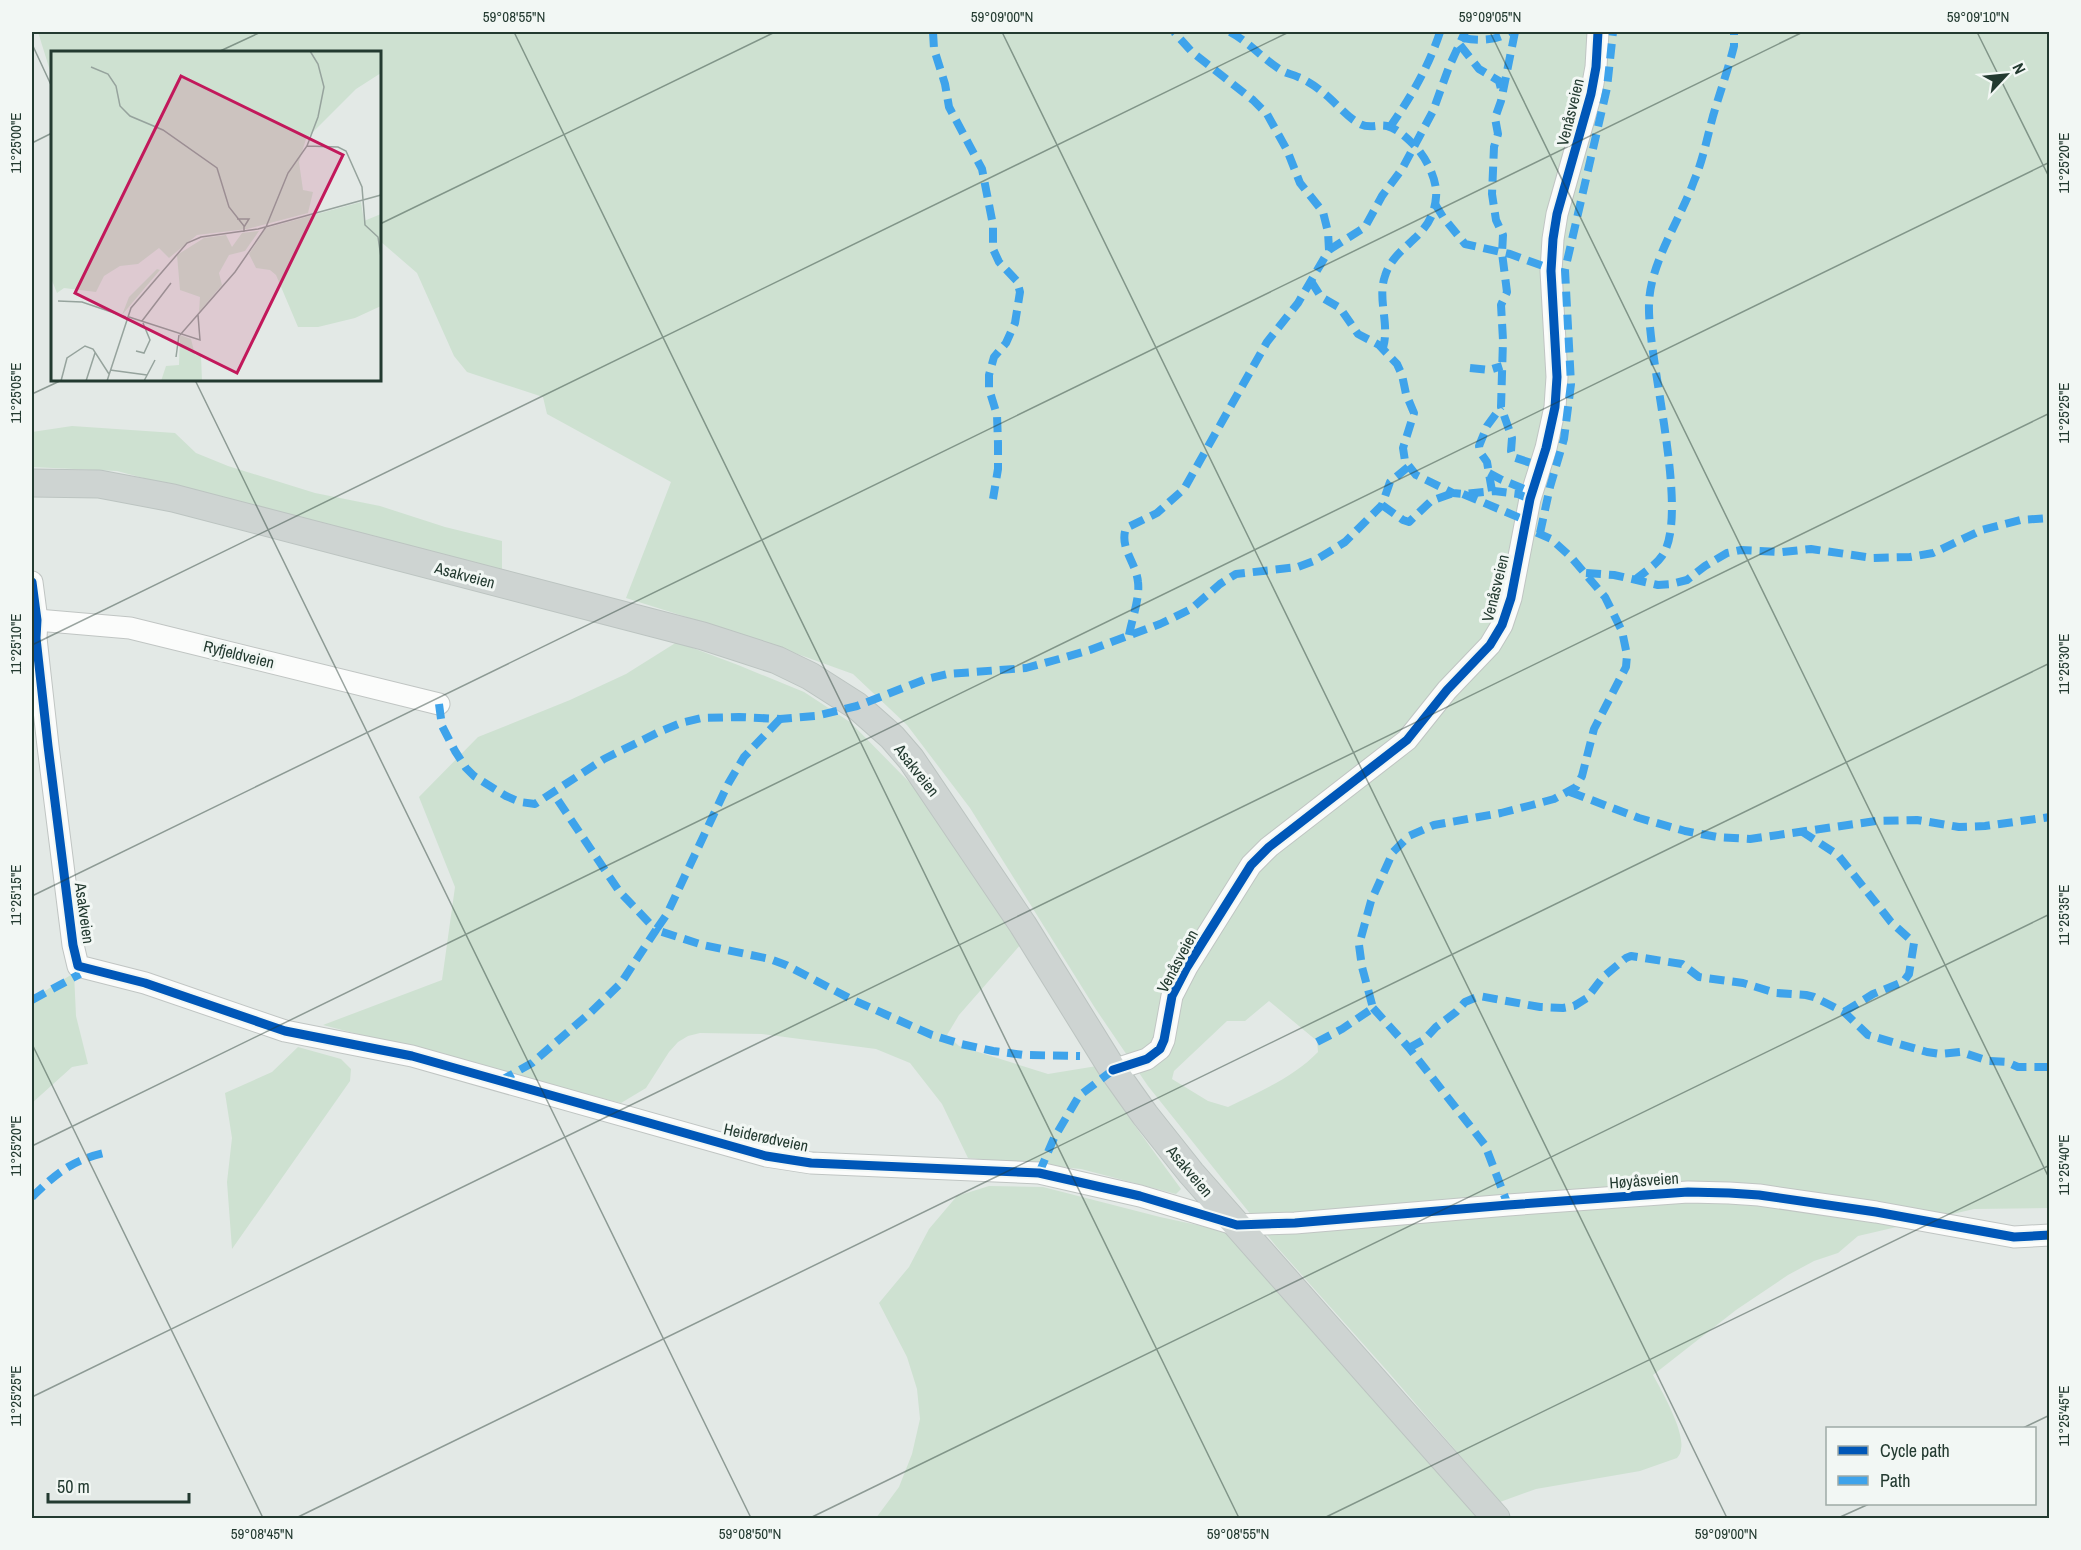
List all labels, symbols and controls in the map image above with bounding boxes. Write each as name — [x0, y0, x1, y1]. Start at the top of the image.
text: 59°08'55"N — [483, 6, 545, 27]
text: 59°09'00"N — [971, 6, 1033, 27]
text: 59°09'05"N — [1459, 6, 1521, 27]
text: 59°09'10"N — [1947, 6, 2009, 27]
north arrow — [1976, 45, 2036, 105]
inset map — [51, 51, 381, 381]
text: N — [2008, 59, 2031, 78]
street label: Venåsveien — [1551, 76, 1589, 148]
text: 11°25'00"E — [5, 112, 26, 174]
text: 11°25'20"E — [2053, 132, 2074, 194]
text: 11°25'05"E — [5, 362, 26, 424]
text: 11°25'25"E — [2053, 382, 2074, 444]
street label: Venåsveien — [1476, 552, 1514, 624]
street label: Asakveien — [432, 556, 497, 594]
text: 11°25'10"E — [5, 613, 26, 675]
text: 11°25'30"E — [2053, 633, 2074, 695]
street label: Ryfjeldveien — [201, 635, 277, 673]
street label: Asakveien — [889, 738, 945, 801]
text: 11°25'15"E — [5, 864, 26, 926]
street label: Asakveien — [70, 880, 100, 945]
text: 11°25'35"E — [2053, 884, 2074, 946]
street label: Venåsveien — [1151, 926, 1203, 996]
text: 11°25'20"E — [5, 1115, 26, 1177]
street label: Heiderødveien — [722, 1117, 810, 1157]
text: 11°25'40"E — [2053, 1134, 2074, 1196]
street label: Asakveien — [1161, 1140, 1218, 1202]
street label: Høyåsveien — [1609, 1167, 1679, 1193]
text: 11°25'25"E — [5, 1365, 26, 1427]
text: 11°25'45"E — [2053, 1385, 2074, 1447]
legend — [1826, 1427, 2036, 1505]
text: Cycle path — [1880, 1438, 1950, 1463]
scale bar — [48, 1466, 189, 1504]
text: Path — [1880, 1468, 1910, 1493]
text: 50 m — [57, 1474, 90, 1499]
text: 59°08'45"N — [231, 1523, 293, 1544]
text: 59°08'50"N — [719, 1523, 781, 1544]
text: 59°08'55"N — [1207, 1523, 1269, 1544]
text: 59°09'00"N — [1695, 1523, 1757, 1544]

